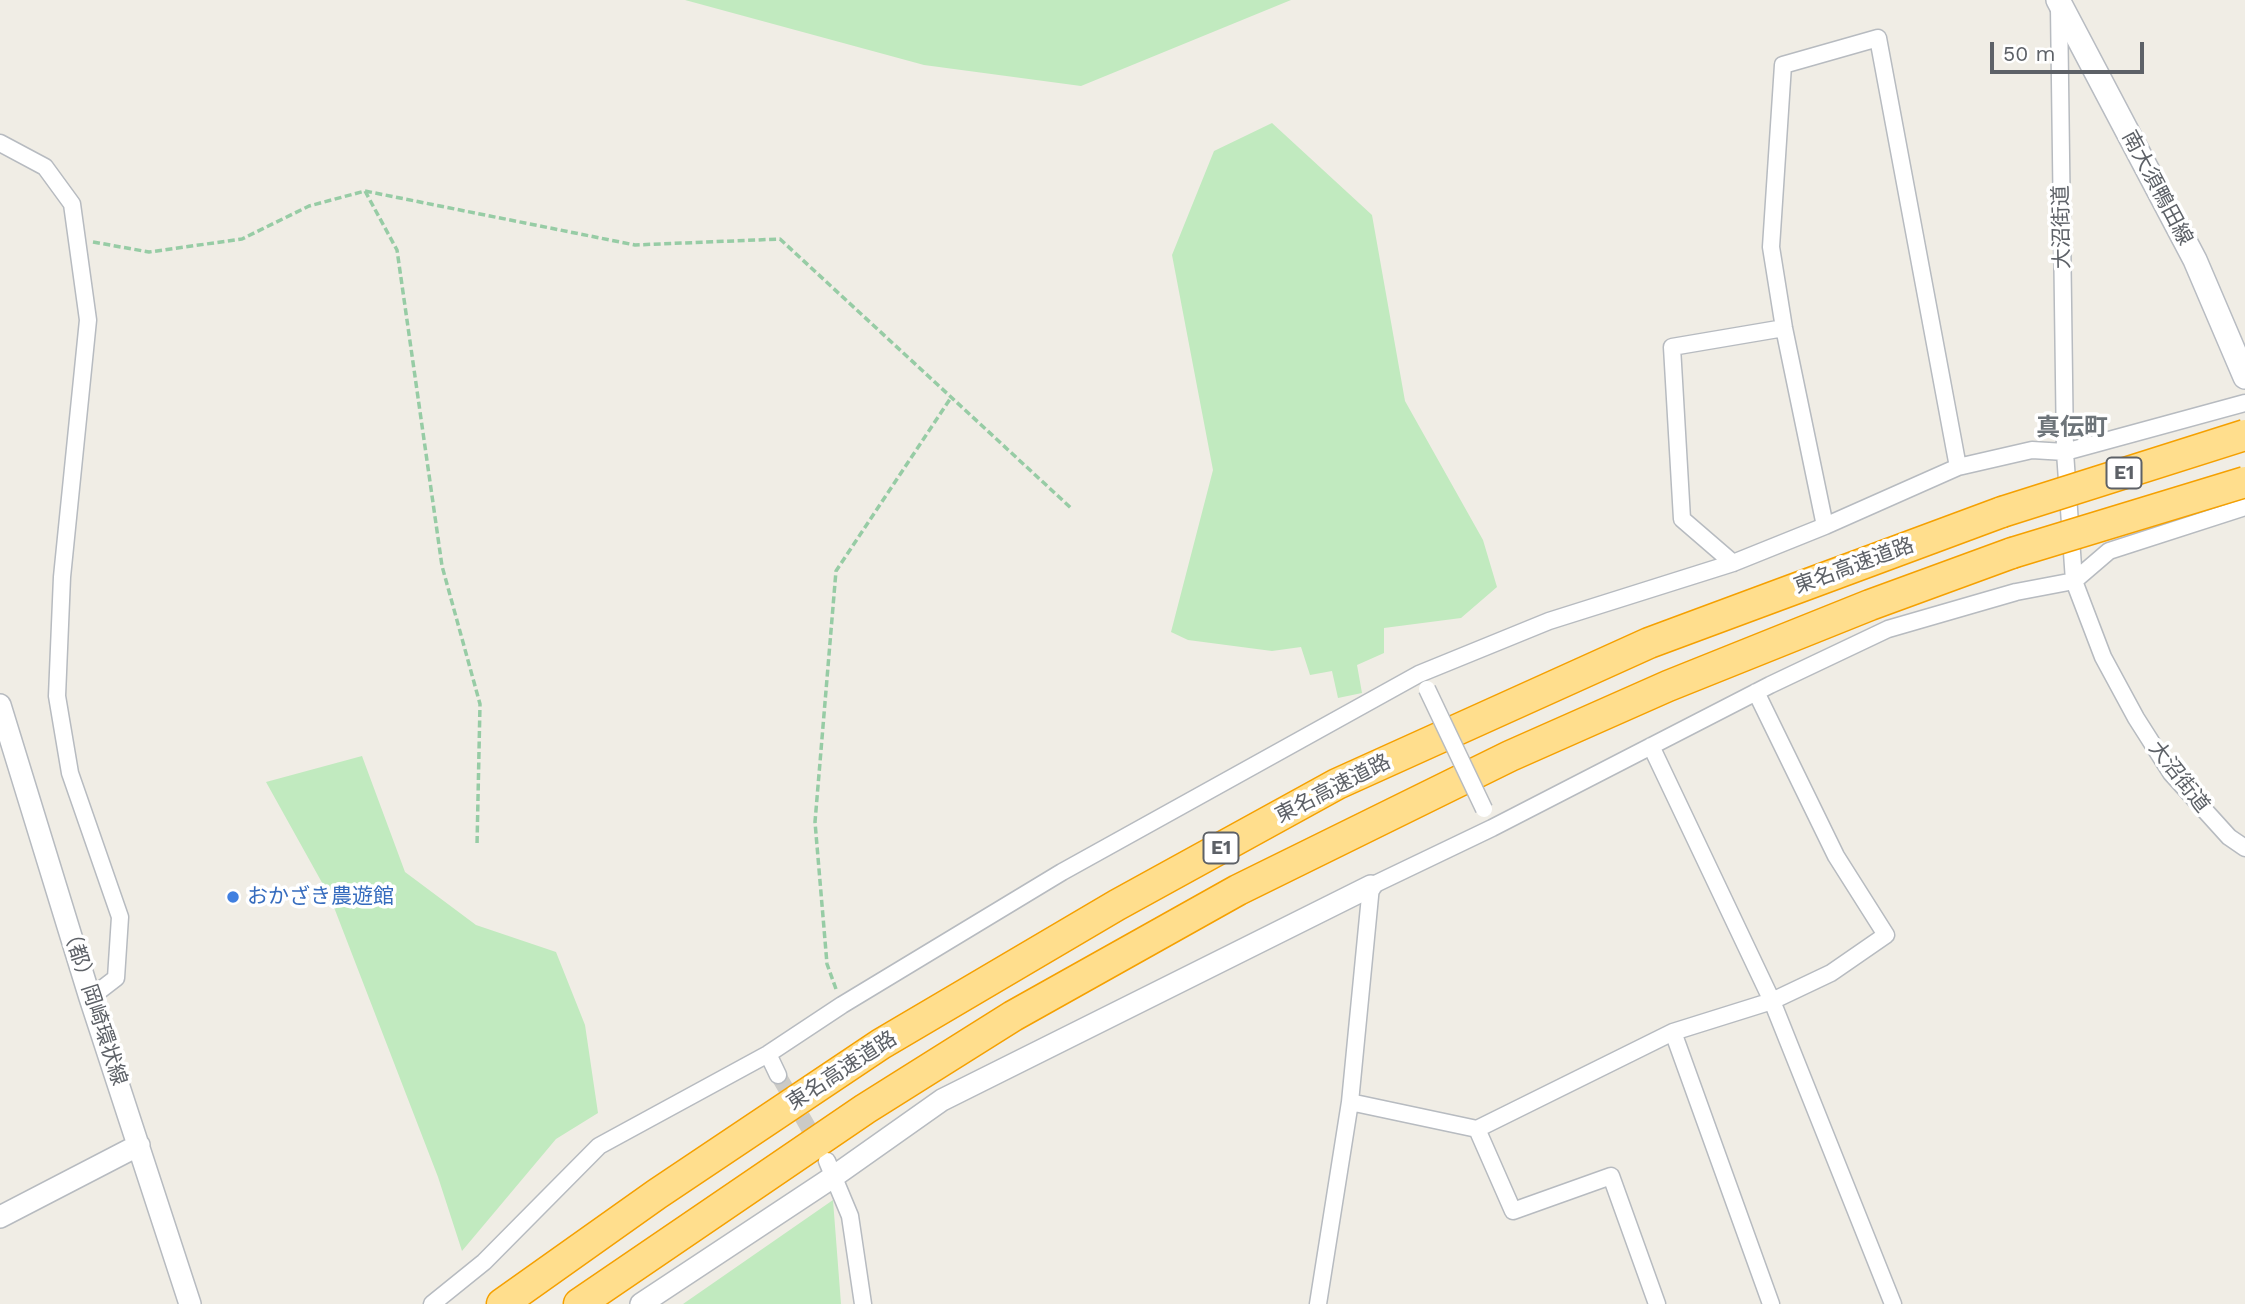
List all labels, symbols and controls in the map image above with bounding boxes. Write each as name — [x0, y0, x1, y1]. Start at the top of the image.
scale bar — [1993, 28, 2147, 72]
text: 50 m — [2003, 41, 2055, 66]
street label: 南大須鴨田線 — [2116, 126, 2198, 250]
street label: 大沼街道 — [2049, 185, 2075, 269]
district label: 真伝町 — [2036, 414, 2108, 442]
road number: E1 — [2106, 458, 2142, 488]
street label: 東名高速道路 — [1790, 533, 1918, 599]
street label: 大沼街道 — [2143, 736, 2215, 818]
street label: 東名高速道路 — [1271, 749, 1395, 829]
road number: E1 — [1204, 832, 1238, 863]
place label: おかざき農遊館 — [247, 884, 394, 910]
marker: おかざき農遊館 — [225, 889, 241, 905]
street label: （都）岡崎環状線 — [56, 921, 132, 1089]
street label: 東名高速道路 — [782, 1026, 902, 1116]

